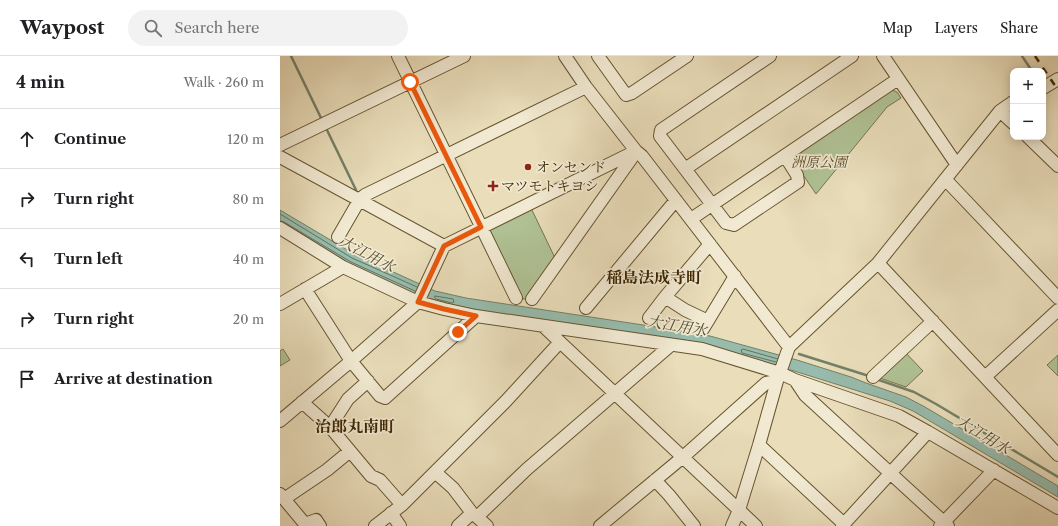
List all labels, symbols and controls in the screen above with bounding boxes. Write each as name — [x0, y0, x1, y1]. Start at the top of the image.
search box — [128, 10, 408, 46]
text: Waypost — [20, 16, 104, 39]
icon: search — [142, 17, 164, 39]
text: Search here — [174, 18, 259, 37]
text: Map — [882, 19, 912, 37]
text: Layers — [934, 19, 978, 37]
text: Share — [1000, 19, 1038, 37]
map controls — [1010, 68, 1046, 140]
button: + — [1010, 68, 1046, 104]
text: 4 min — [16, 72, 65, 92]
route start — [401, 73, 419, 91]
text: Walk · 260 m — [183, 74, 264, 90]
button: − — [1010, 104, 1046, 140]
icon: ahead — [16, 128, 38, 150]
text: Continue — [54, 129, 126, 148]
text: 120 m — [227, 131, 264, 147]
park label: 洲原公園 — [791, 153, 849, 171]
place label: オンセンド — [536, 158, 606, 176]
marker: オンセンド — [523, 162, 533, 172]
place label: マツモトキヨシ — [501, 177, 599, 195]
marker: マツモトキヨシ — [488, 181, 498, 191]
icon: right — [16, 188, 38, 210]
text: Turn right — [54, 189, 134, 208]
text: 80 m — [232, 191, 264, 207]
water label: 大江用水 — [336, 231, 400, 277]
icon: left — [16, 248, 38, 270]
text: Turn left — [54, 249, 123, 268]
text: 40 m — [233, 251, 264, 267]
district label: 稲島法成寺町 — [606, 267, 702, 287]
icon: right — [16, 308, 38, 330]
text: Turn right — [54, 309, 134, 328]
text: 20 m — [233, 311, 264, 327]
water label: 大江用水 — [646, 311, 710, 340]
route end — [449, 323, 467, 341]
icon: arrive — [16, 368, 38, 390]
text: Arrive at destination — [54, 369, 213, 388]
water label: 大江用水 — [953, 411, 1016, 459]
district label: 治郎丸南町 — [315, 416, 395, 436]

